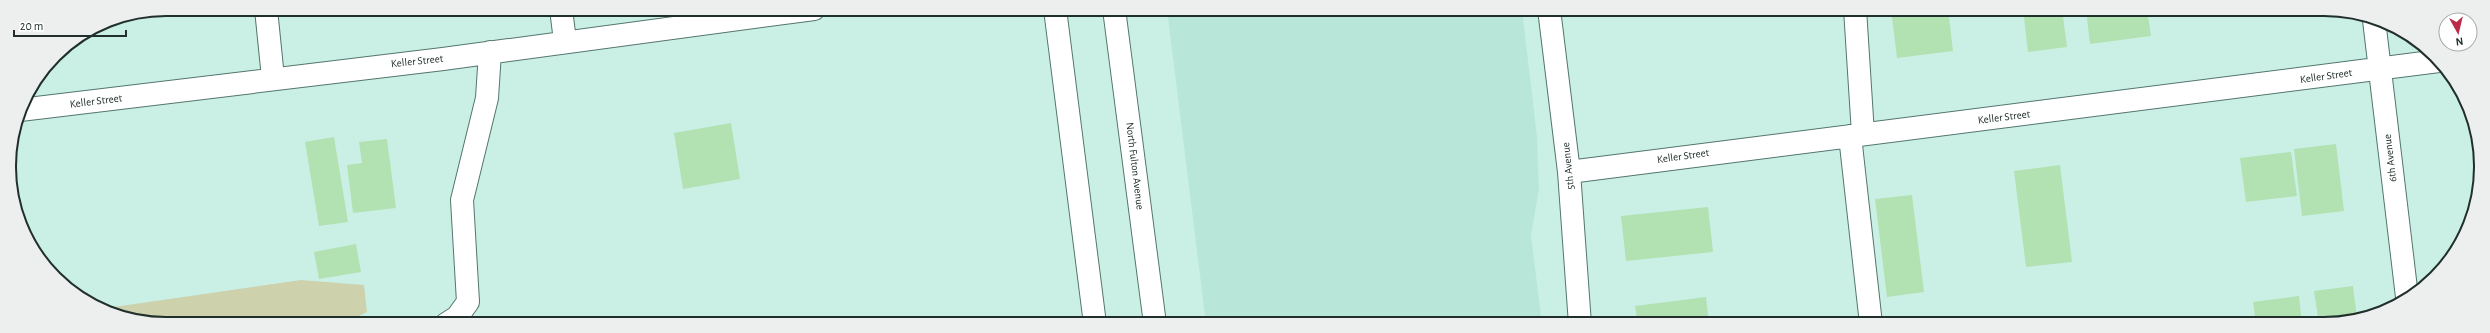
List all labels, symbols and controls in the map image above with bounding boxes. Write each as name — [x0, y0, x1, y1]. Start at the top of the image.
scale bar — [14, 12, 126, 38]
north arrow — [2438, 12, 2478, 52]
text: 20 m — [20, 20, 43, 32]
text: N — [2455, 35, 2464, 47]
street label: Keller Street — [390, 53, 444, 69]
street label: Keller Street — [2299, 67, 2353, 85]
street label: Keller Street — [69, 92, 123, 110]
street label: Keller Street — [1977, 108, 2031, 126]
street label: North Fulton Avenue — [1124, 122, 1146, 210]
street label: 6th Avenue — [2382, 133, 2398, 183]
street label: 5th Avenue — [1560, 142, 1576, 190]
street label: Keller Street — [1656, 147, 1710, 165]

